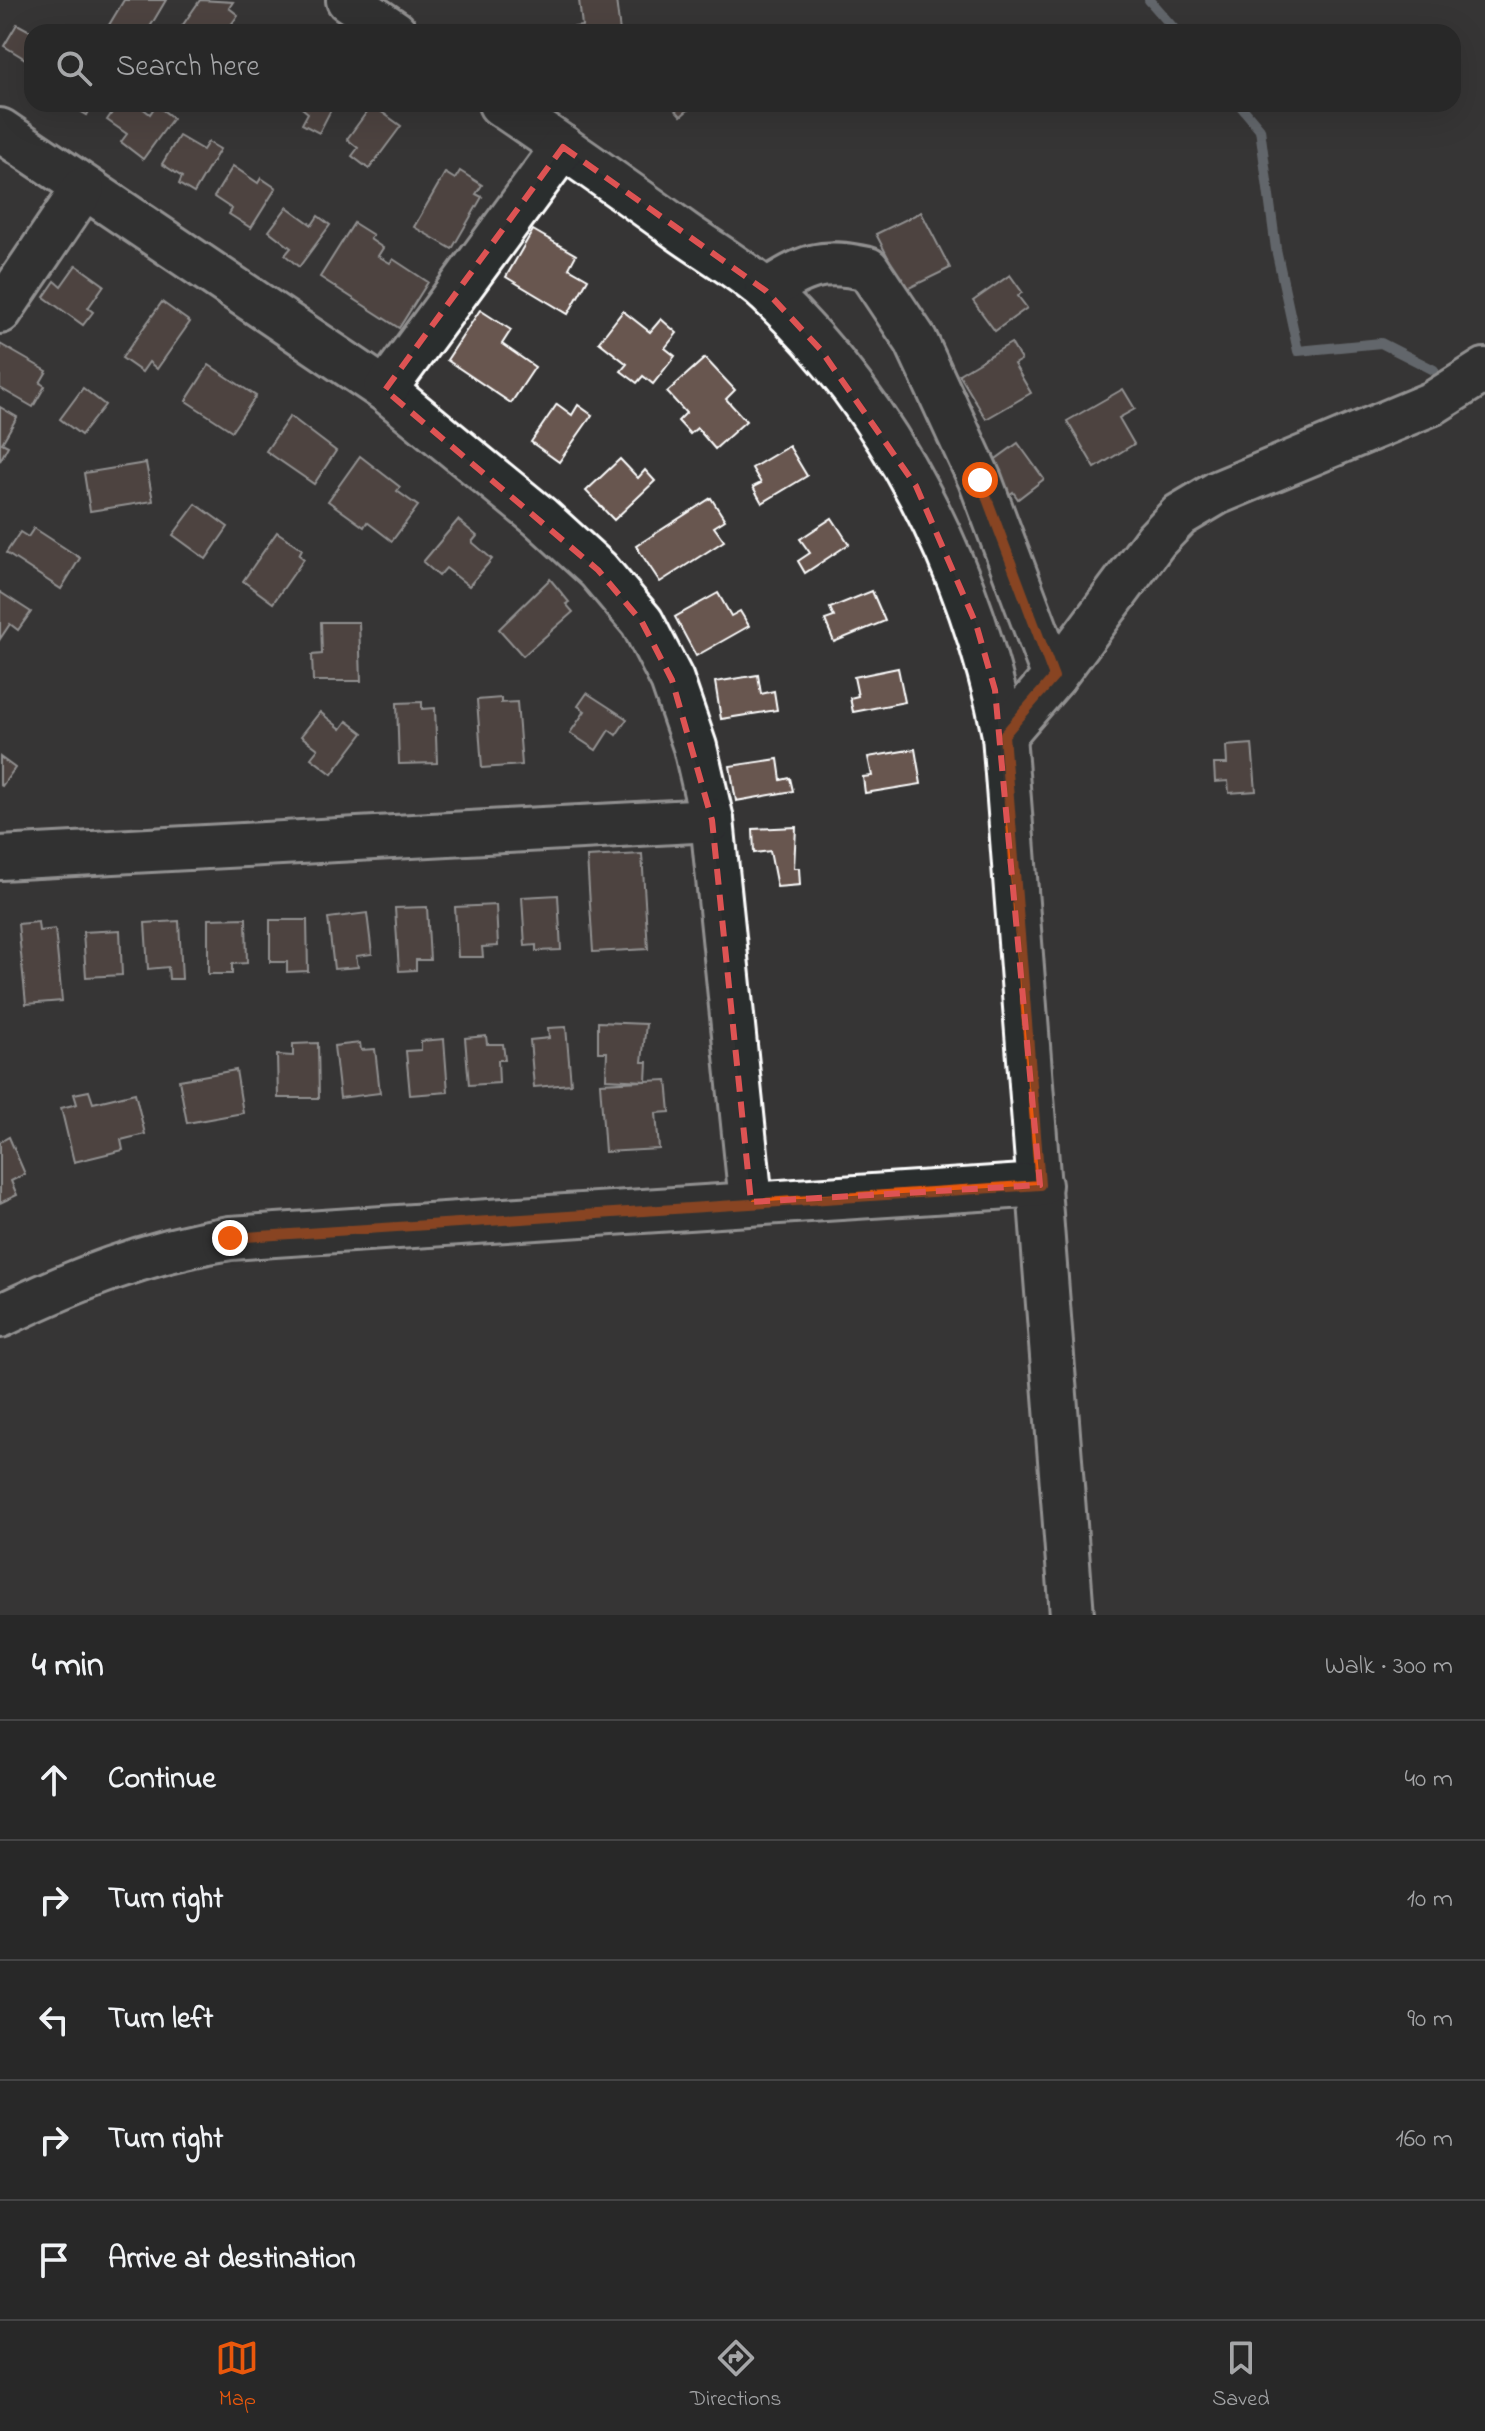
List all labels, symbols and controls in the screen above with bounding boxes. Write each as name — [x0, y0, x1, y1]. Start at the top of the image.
search box — [24, 24, 1461, 112]
icon: search — [52, 46, 96, 90]
text: Search here — [116, 46, 260, 90]
route start — [962, 462, 998, 498]
route end — [212, 1220, 248, 1256]
text: 4 min — [32, 1642, 104, 1692]
text: Walk · 300 m — [1325, 1648, 1453, 1686]
icon: ahead — [32, 1758, 76, 1802]
text: Continue — [108, 1758, 216, 1802]
text: 40 m — [1404, 1761, 1453, 1799]
icon: right — [32, 1878, 76, 1922]
text: Turn right — [108, 1878, 223, 1922]
text: 10 m — [1407, 1881, 1453, 1919]
icon: left — [32, 1998, 76, 2042]
text: Turn left — [108, 1998, 213, 2042]
text: 90 m — [1407, 2001, 1453, 2039]
icon: right — [32, 2118, 76, 2162]
text: Turn right — [108, 2118, 223, 2162]
text: 160 m — [1395, 2121, 1453, 2159]
icon: arrive — [32, 2238, 76, 2282]
text: Arrive at destination — [108, 2238, 356, 2282]
tab: Map — [215, 2336, 259, 2416]
tab: Directions — [690, 2336, 781, 2416]
tab: Saved — [1212, 2336, 1270, 2416]

